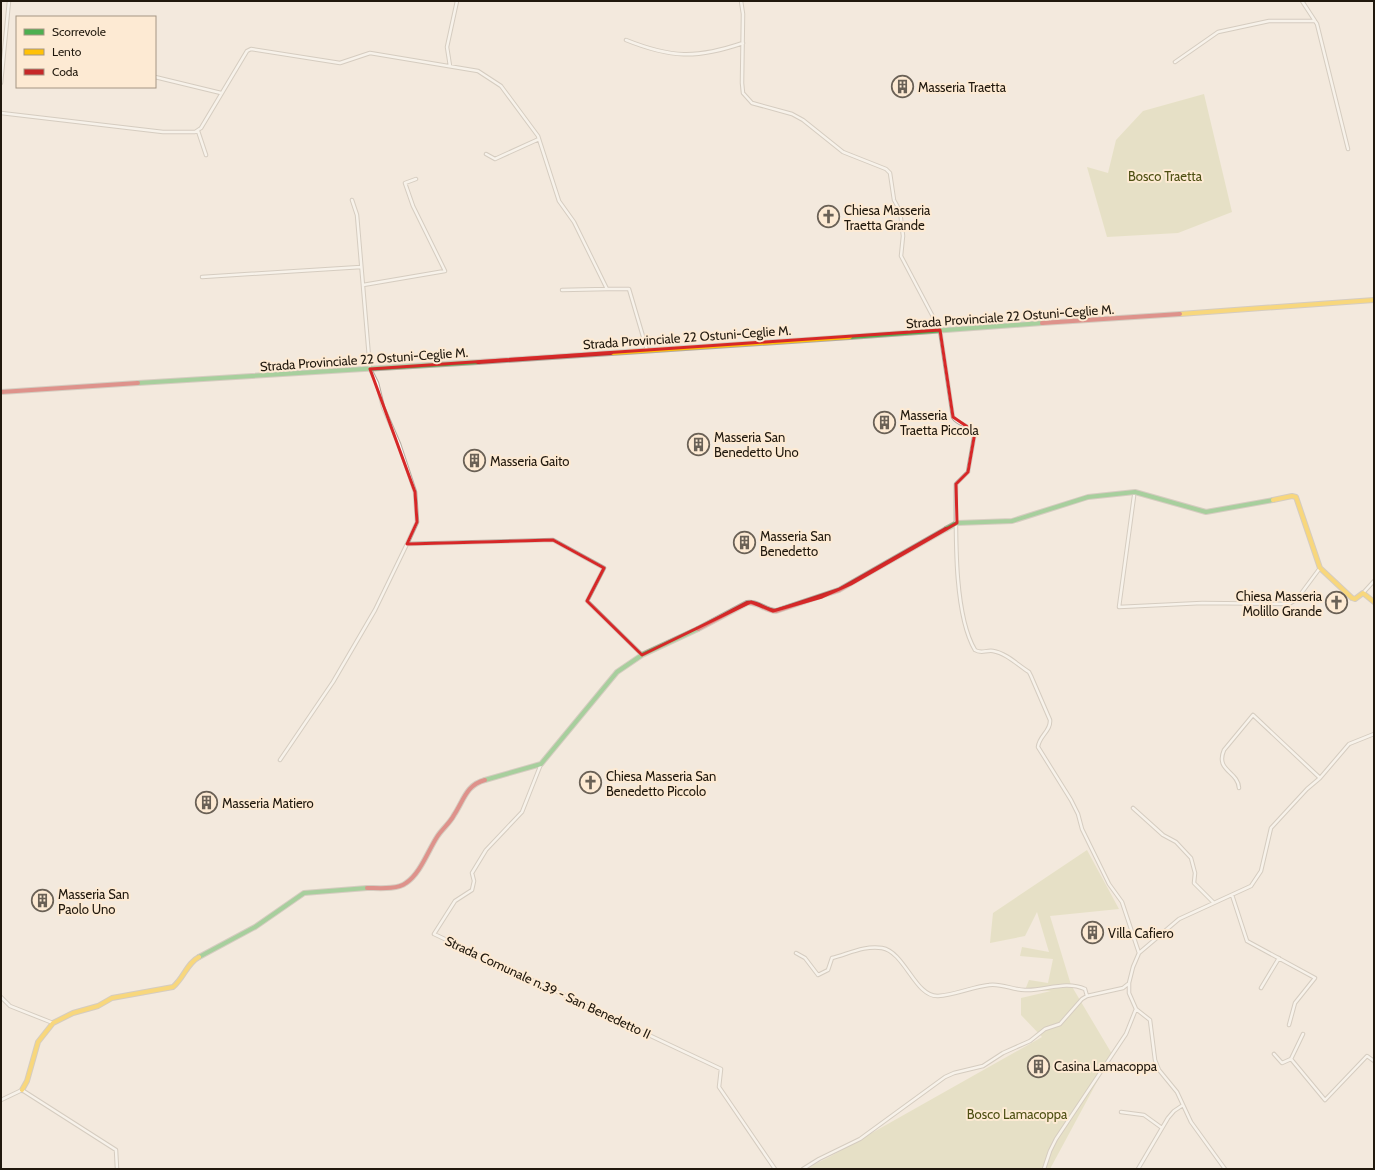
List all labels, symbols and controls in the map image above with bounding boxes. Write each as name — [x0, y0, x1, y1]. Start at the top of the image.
legend — [16, 16, 156, 88]
text: Scorrevole — [52, 24, 106, 39]
text: Lento — [52, 44, 82, 59]
text: Coda — [52, 64, 78, 79]
building icon: Masseria Traetta — [889, 74, 915, 100]
place label: Masseria Traetta — [918, 79, 1007, 95]
park label: Bosco Traetta — [1128, 168, 1203, 184]
place label: Chiesa Masseria Traetta Grande — [844, 202, 931, 233]
church icon: Chiesa Masseria Traetta Grande — [815, 204, 841, 230]
street label: Strada Provinciale 22 Ostuni-Ceglie M. — [905, 301, 1115, 331]
street label: Strada Provinciale 22 Ostuni-Ceglie M. — [582, 322, 792, 352]
street label: Strada Provinciale 22 Ostuni-Ceglie M. — [259, 344, 469, 374]
place label: Masseria Traetta Piccola — [900, 407, 980, 438]
building icon: Masseria Traetta Piccola — [872, 409, 898, 435]
place label: Masseria San Benedetto Uno — [714, 429, 799, 460]
building icon: Masseria San Benedetto Uno — [686, 431, 712, 457]
building icon: Masseria Gaito — [462, 448, 488, 474]
place label: Masseria Gaito — [490, 453, 569, 469]
place label: Masseria San Benedetto — [760, 528, 831, 559]
building icon: Masseria San Benedetto — [732, 530, 758, 556]
place label: Chiesa Masseria Molillo Grande — [1236, 588, 1323, 619]
church icon: Chiesa Masseria Molillo Grande — [1324, 590, 1350, 616]
place label: Chiesa Masseria San Benedetto Piccolo — [606, 768, 716, 799]
church icon: Chiesa Masseria San Benedetto Piccolo — [578, 770, 604, 796]
building icon: Masseria Matiero — [193, 790, 219, 816]
place label: Masseria Matiero — [222, 795, 314, 811]
place label: Masseria San Paolo Uno — [58, 886, 129, 917]
building icon: Masseria San Paolo Uno — [30, 888, 56, 914]
building icon: Villa Cafiero — [1080, 920, 1106, 946]
place label: Villa Cafiero — [1108, 925, 1174, 941]
street label: Strada Comunale n.39 - San Benedetto II — [443, 932, 653, 1042]
building icon: Casina Lamacoppa — [1025, 1053, 1051, 1079]
place label: Casina Lamacoppa — [1054, 1058, 1158, 1074]
park label: Bosco Lamacoppa — [967, 1106, 1068, 1122]

